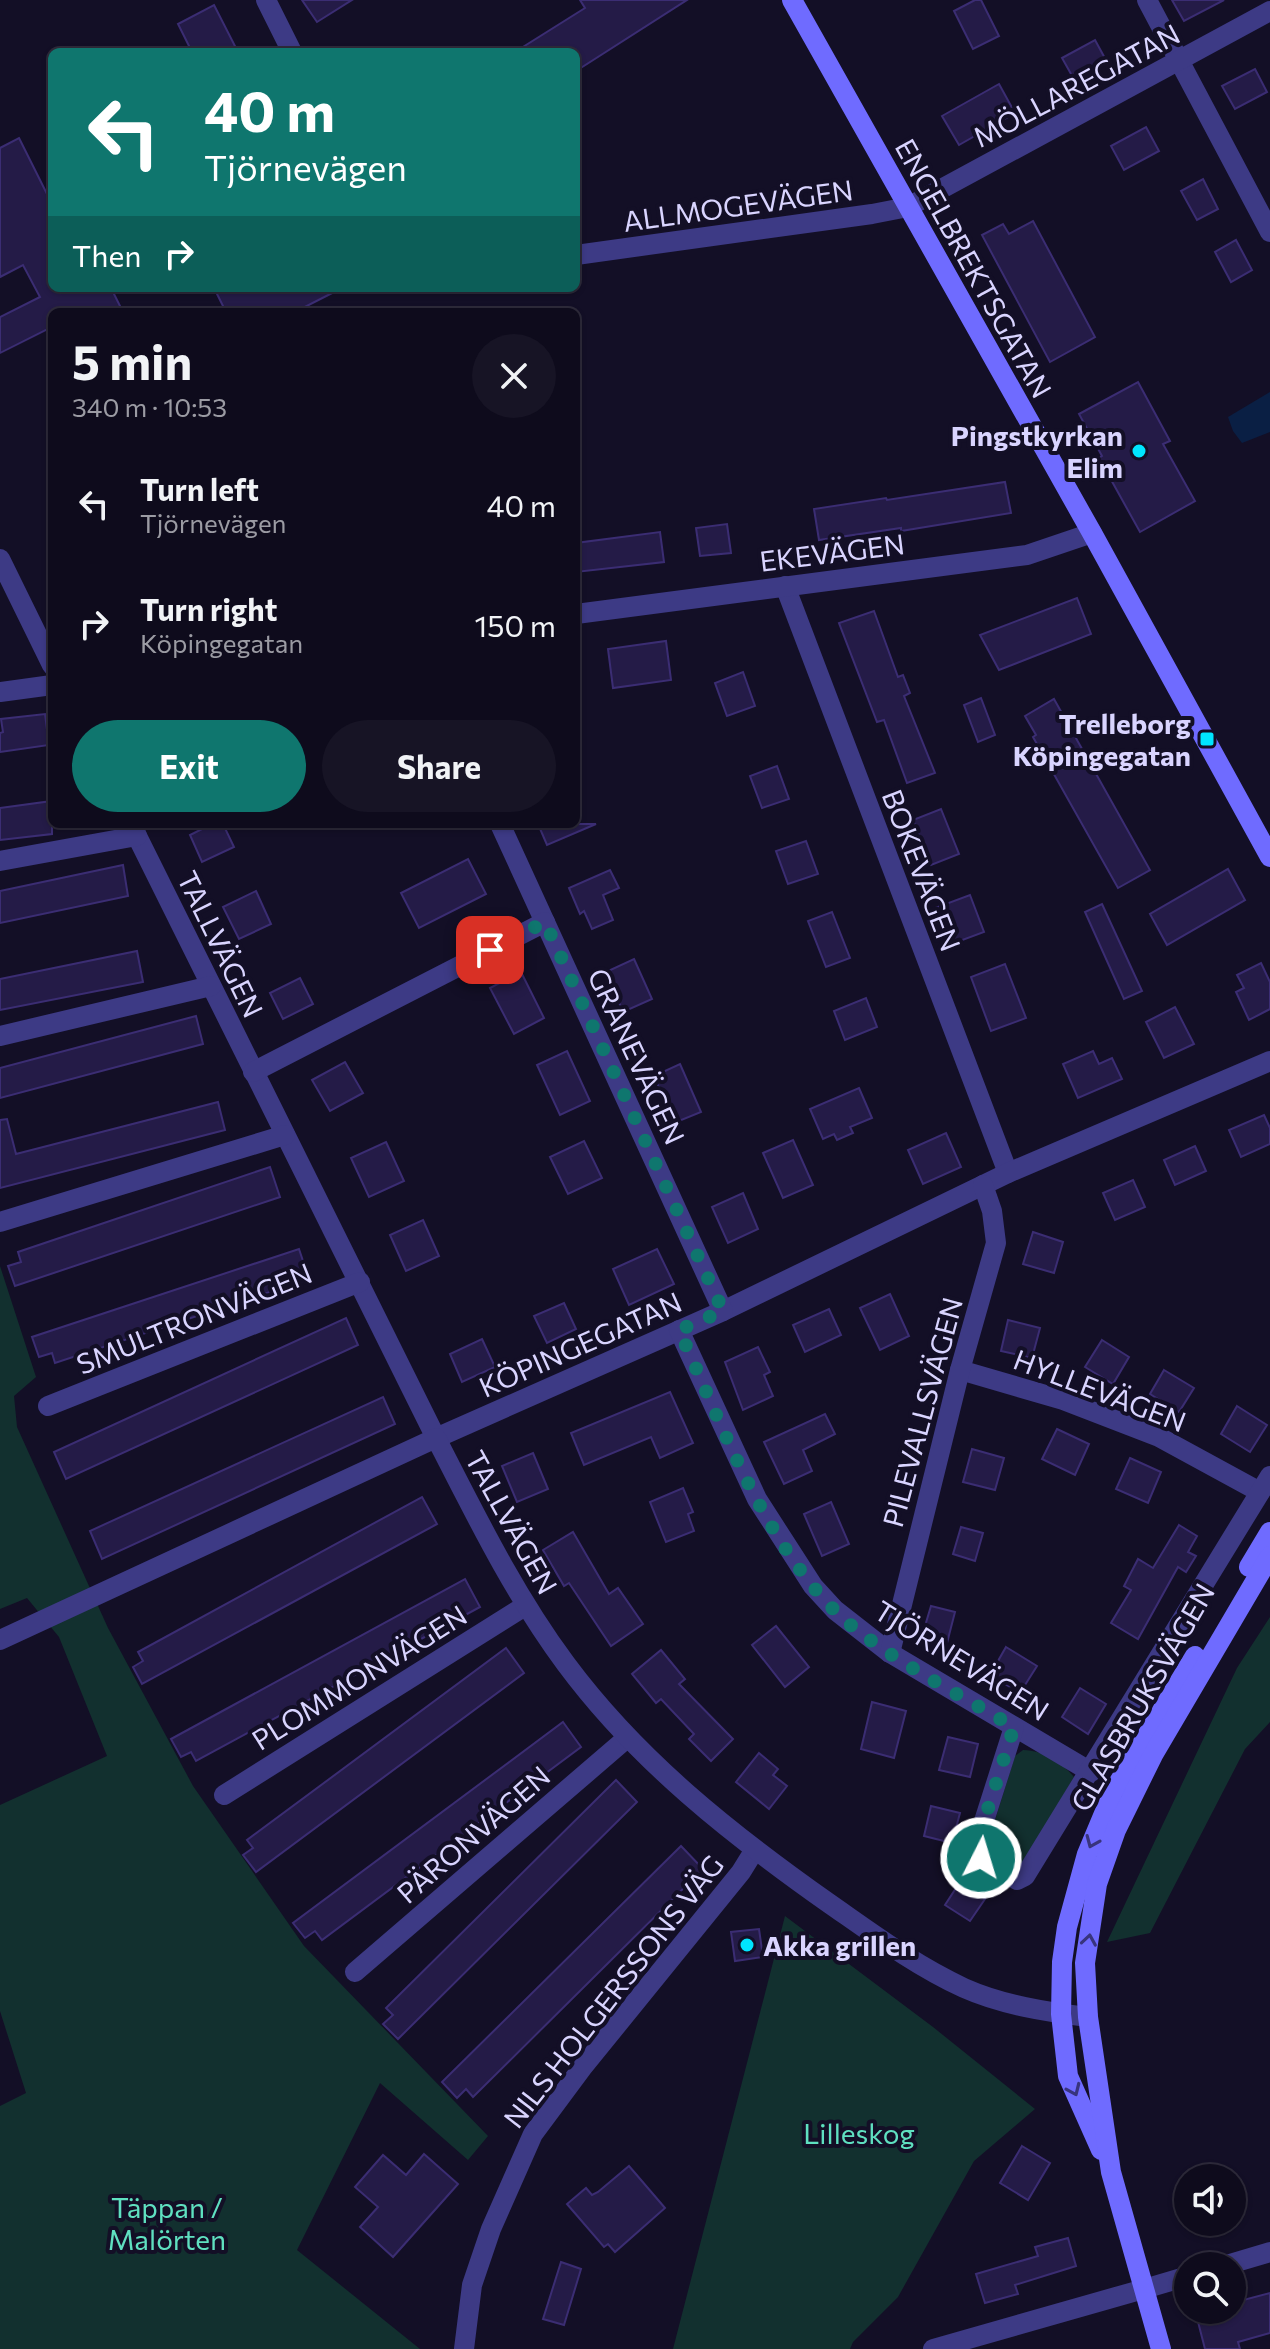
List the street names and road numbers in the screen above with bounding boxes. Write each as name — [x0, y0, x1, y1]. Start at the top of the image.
street label: MÖLLAREGATAN — [967, 16, 1185, 154]
street label: ENGELBREKTSGATAN — [889, 133, 1059, 403]
street label: ALLMOGEVÄGEN — [621, 172, 855, 238]
street label: EKEVÄGEN — [757, 526, 907, 578]
street label: BOKEVÄGEN — [876, 784, 968, 956]
street label: TALLVÄGEN — [171, 865, 271, 1023]
street label: GRANEVÄGEN — [581, 963, 693, 1149]
street label: SMULTRONVÄGEN — [71, 1255, 317, 1381]
street label: KÖPINGEGATAN — [474, 1284, 686, 1404]
street label: PILEVALLSVÄGEN — [875, 1293, 969, 1531]
street label: HYLLEVÄGEN — [1009, 1342, 1191, 1438]
street label: TALLVÄGEN — [459, 1444, 565, 1600]
street label: GLASBRUKSVÄGEN — [1063, 1577, 1221, 1817]
street label: TJÖRNEVÄGEN — [868, 1593, 1056, 1727]
street label: PLOMMONVÄGEN — [245, 1597, 473, 1757]
street label: PÄRONVÄGEN — [390, 1758, 556, 1910]
street label: NILS HOLGERSSONS VÄG — [496, 1848, 730, 2134]

